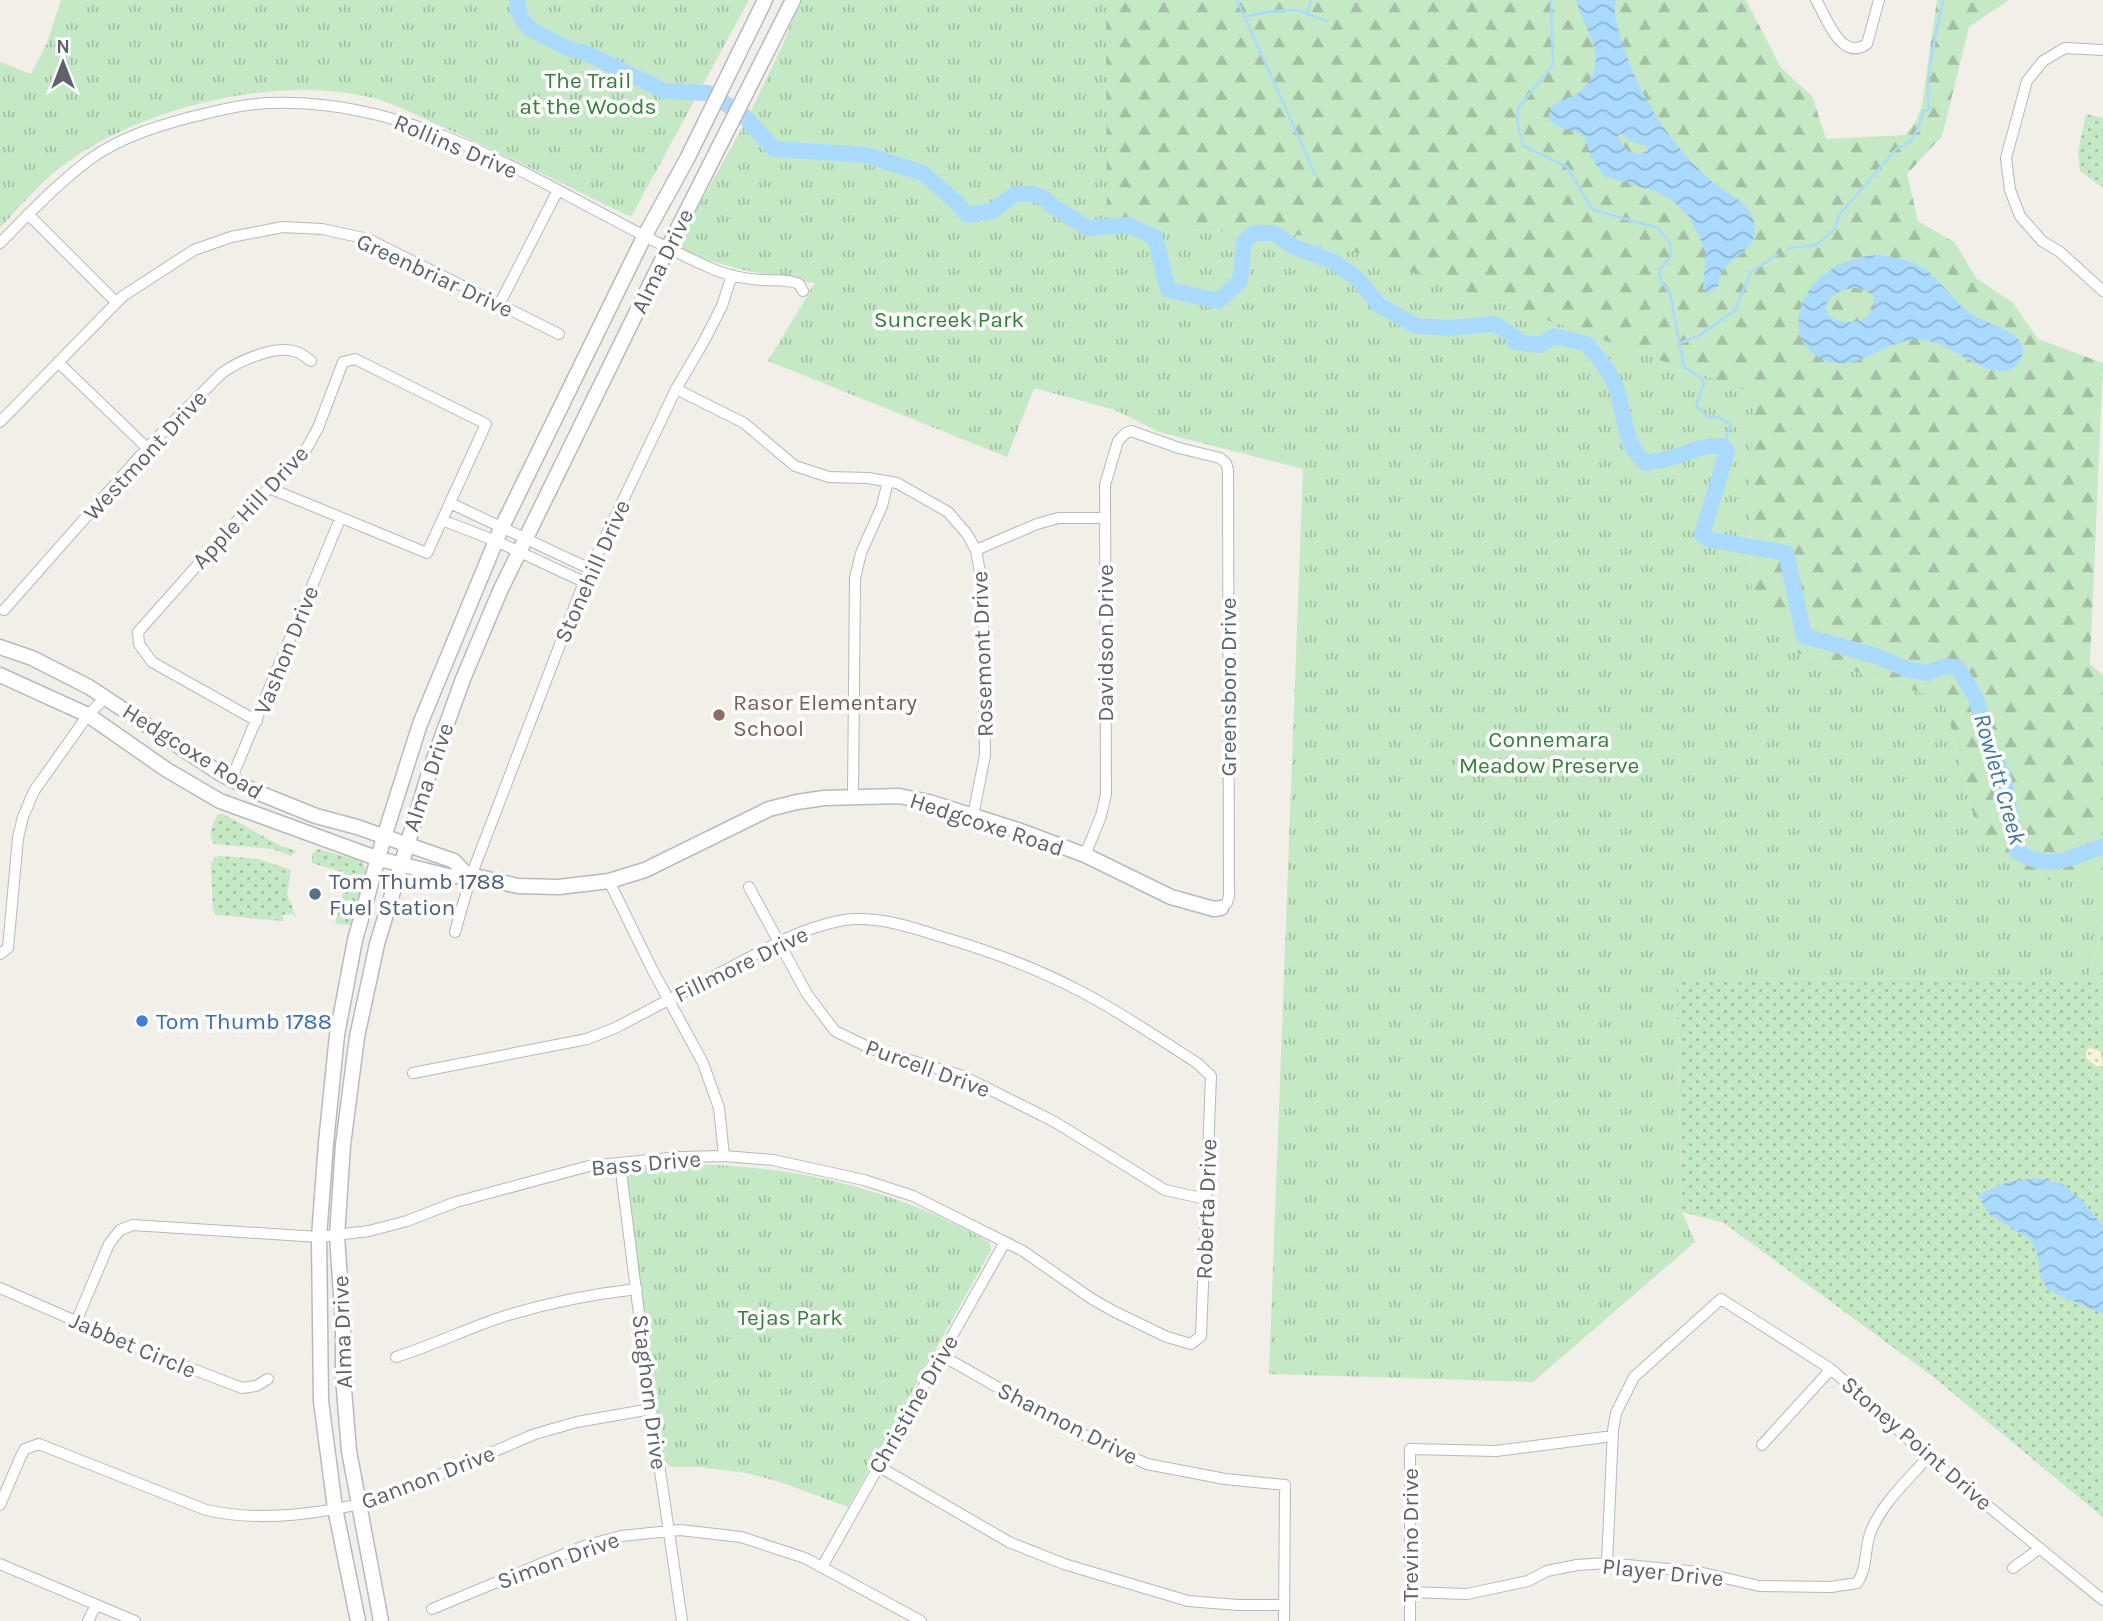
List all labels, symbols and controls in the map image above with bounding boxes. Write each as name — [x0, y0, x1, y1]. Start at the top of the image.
north arrow — [28, 28, 98, 98]
text: N — [56, 36, 70, 58]
park label: The Trail at the Woods — [519, 67, 657, 120]
street label: Rollins Drive — [390, 108, 522, 185]
street label: Alma Drive — [626, 205, 699, 318]
street label: Greenbriar Drive — [352, 227, 517, 324]
park label: Suncreek Park — [874, 306, 1024, 333]
street label: Westmont Drive — [78, 385, 213, 526]
street label: Apple Hill Drive — [187, 440, 314, 574]
street label: Stonehill Drive — [549, 496, 636, 647]
street label: Davidson Drive — [1092, 564, 1119, 722]
street label: Rosemont Drive — [966, 570, 999, 738]
street label: Vashon Drive — [248, 582, 325, 719]
street label: Greensboro Drive — [1215, 598, 1242, 776]
place label: Rasor Elementary School — [733, 689, 917, 742]
street label: Hedgcoxe Road — [118, 698, 268, 805]
marker: Rasor Elementary School — [711, 707, 727, 723]
water label: Rowlett Creek — [1968, 710, 2032, 849]
street label: Alma Drive — [397, 719, 460, 835]
park label: Connemara Meadow Preserve — [1459, 726, 1639, 779]
street label: Hedgcoxe Road — [906, 787, 1067, 862]
place label: Tom Thumb 1788 Fuel Station — [329, 868, 505, 921]
marker: Tom Thumb 1788 Fuel Station — [307, 886, 323, 902]
street label: Fillmore Drive — [670, 920, 812, 1008]
place label: Tom Thumb 1788 — [156, 1008, 332, 1035]
marker: Tom Thumb 1788 — [134, 1013, 150, 1029]
street label: Purcell Drive — [862, 1033, 994, 1104]
street label: Roberta Drive — [1191, 1138, 1222, 1280]
street label: Bass Drive — [590, 1145, 702, 1182]
street label: Alma Drive — [327, 1275, 358, 1389]
park label: Tejas Park — [737, 1304, 843, 1331]
street label: Jabbet Circle — [66, 1307, 200, 1384]
street label: Staghorn Drive — [627, 1313, 672, 1471]
street label: Christine Drive — [863, 1330, 964, 1478]
street label: Stoney Point Drive — [1836, 1371, 1998, 1516]
street label: Shannon Drive — [993, 1376, 1142, 1470]
street label: Gannon Drive — [358, 1440, 499, 1515]
street label: Trevino Drive — [1397, 1468, 1424, 1602]
street label: Simon Drive — [493, 1526, 623, 1595]
street label: Player Drive — [1601, 1553, 1725, 1592]

